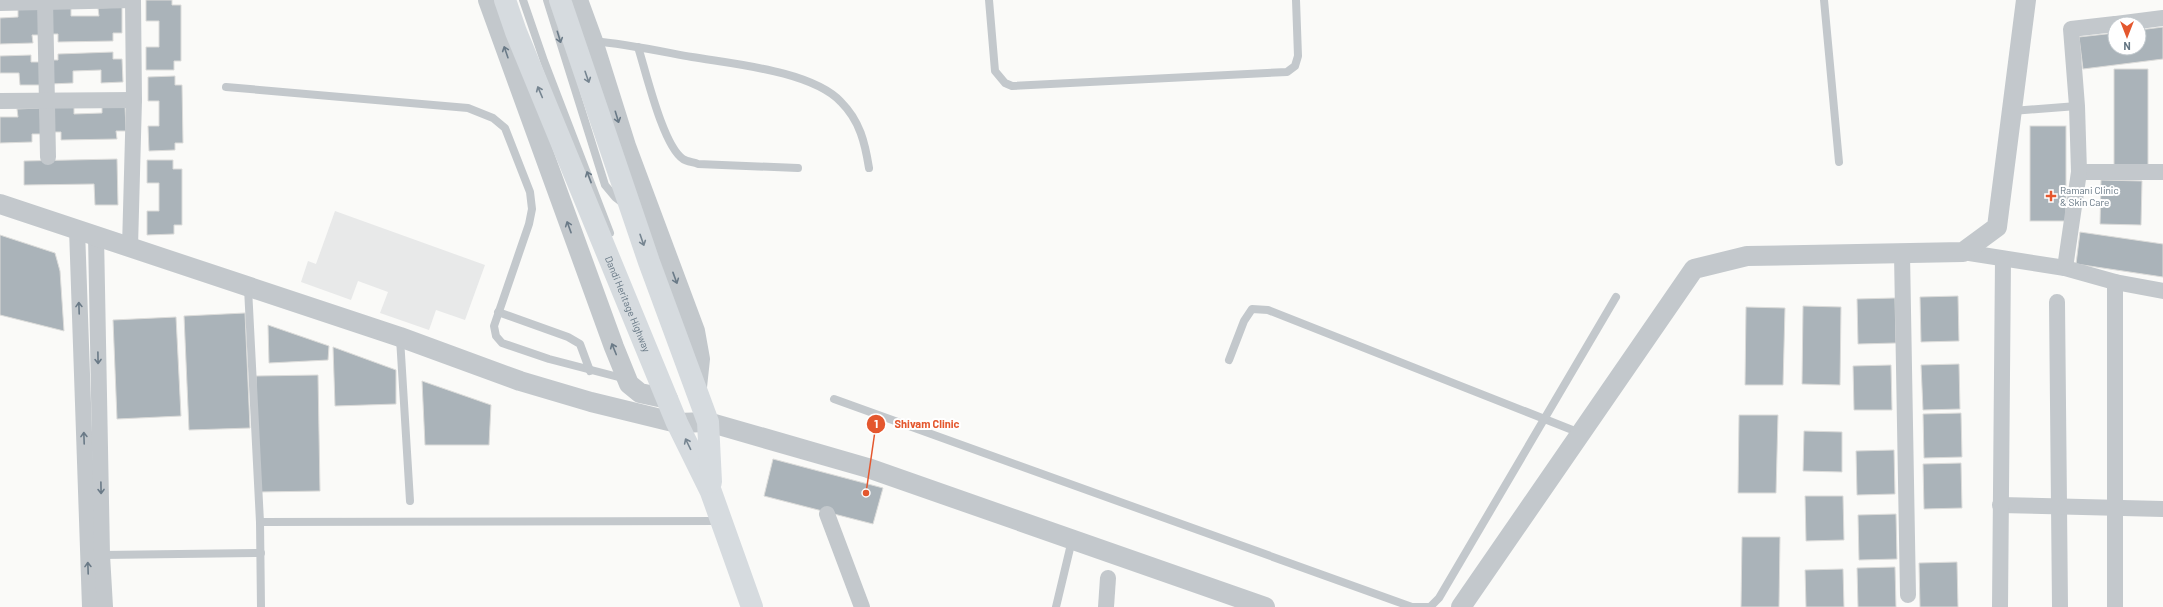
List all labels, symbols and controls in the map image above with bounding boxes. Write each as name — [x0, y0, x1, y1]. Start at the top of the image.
north arrow — [2107, 16, 2147, 56]
one-way arrow — [556, 30, 563, 43]
text: N — [2123, 40, 2131, 53]
one-way arrow — [502, 46, 509, 59]
one-way arrow — [583, 70, 591, 82]
one-way arrow — [536, 86, 544, 98]
one-way arrow — [614, 110, 621, 123]
one-way arrow — [584, 171, 592, 183]
place label: Ramani Clinic & Skin Care — [2060, 184, 2119, 208]
marker: Ramani Clinic & Skin Care — [2045, 190, 2057, 202]
one-way arrow — [565, 221, 573, 233]
one-way arrow — [638, 233, 646, 245]
street label: Dandi Heritage Highway — [603, 254, 653, 354]
one-way arrow — [672, 272, 680, 284]
one-way arrow — [76, 302, 83, 315]
one-way arrow — [610, 343, 618, 355]
one-way arrow — [94, 351, 102, 364]
callout: Shivam Clinic — [866, 412, 967, 435]
text: 1 — [874, 416, 878, 430]
text: Shivam Clinic — [895, 417, 960, 430]
one-way arrow — [80, 432, 88, 445]
one-way arrow — [684, 438, 691, 450]
one-way arrow — [97, 481, 104, 494]
one-way arrow — [84, 562, 92, 575]

